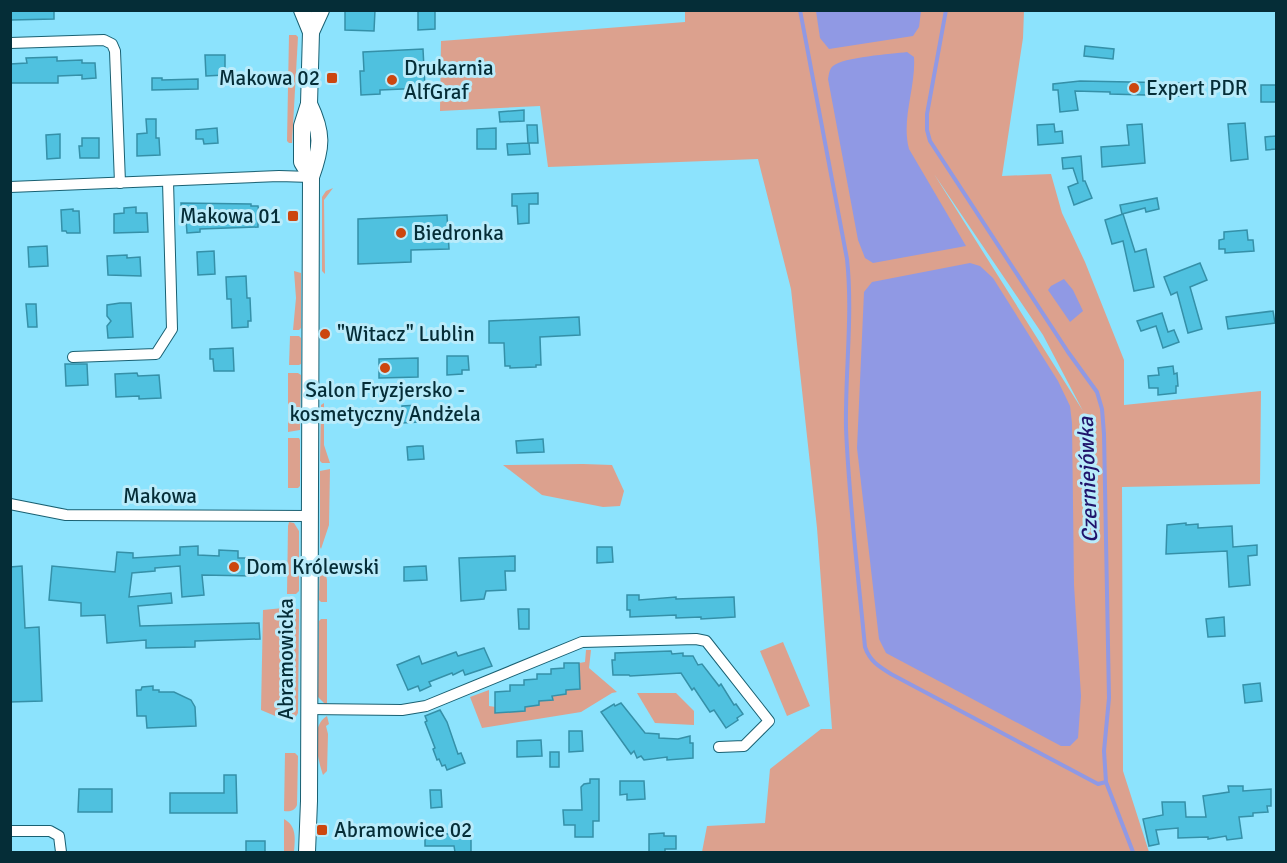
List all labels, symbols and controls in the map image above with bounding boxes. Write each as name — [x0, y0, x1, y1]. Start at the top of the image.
place label: Drukarnia AlfGraf — [404, 55, 494, 105]
place label: Makowa 02 — [219, 65, 320, 91]
marker: Makowa 02 — [325, 71, 339, 85]
marker: Drukarnia AlfGraf — [385, 73, 399, 87]
place label: Expert PDR — [1146, 75, 1247, 101]
marker: Expert PDR — [1127, 81, 1141, 95]
place label: Makowa 01 — [180, 203, 281, 229]
marker: Makowa 01 — [286, 209, 300, 223]
place label: Biedronka — [413, 220, 504, 246]
marker: Biedronka — [394, 226, 408, 240]
place label: "Witacz" Lublin — [337, 321, 475, 347]
marker: "Witacz" Lublin — [318, 327, 332, 341]
marker: Salon Fryzjersko - kosmetyczny Andżela — [378, 361, 392, 375]
place label: Salon Fryzjersko - kosmetyczny Andżela — [289, 377, 481, 427]
water label: Czerniejówka — [1072, 416, 1103, 544]
street label: Makowa — [123, 483, 197, 509]
place label: Dom Królewski — [246, 554, 379, 580]
marker: Dom Królewski — [227, 560, 241, 574]
street label: Abramowicka — [273, 598, 299, 720]
place label: Abramowice 02 — [334, 817, 472, 843]
marker: Abramowice 02 — [315, 823, 329, 837]

